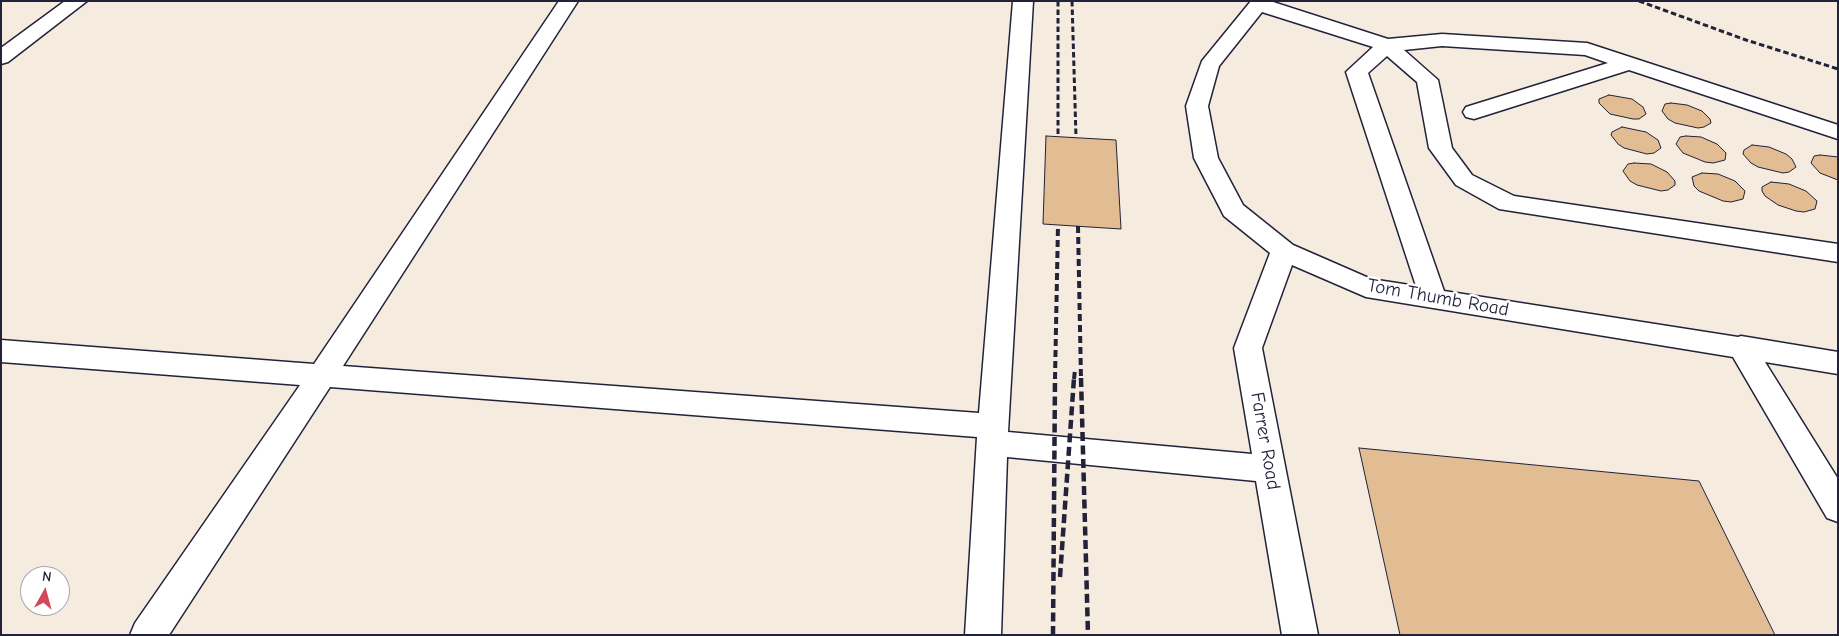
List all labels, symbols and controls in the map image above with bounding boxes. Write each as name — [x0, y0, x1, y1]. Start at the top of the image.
street label: Tom Thumb Road — [1365, 274, 1511, 322]
street label: Farrer Road — [1245, 390, 1285, 492]
north arrow — [20, 566, 70, 616]
text: N — [41, 568, 52, 586]

